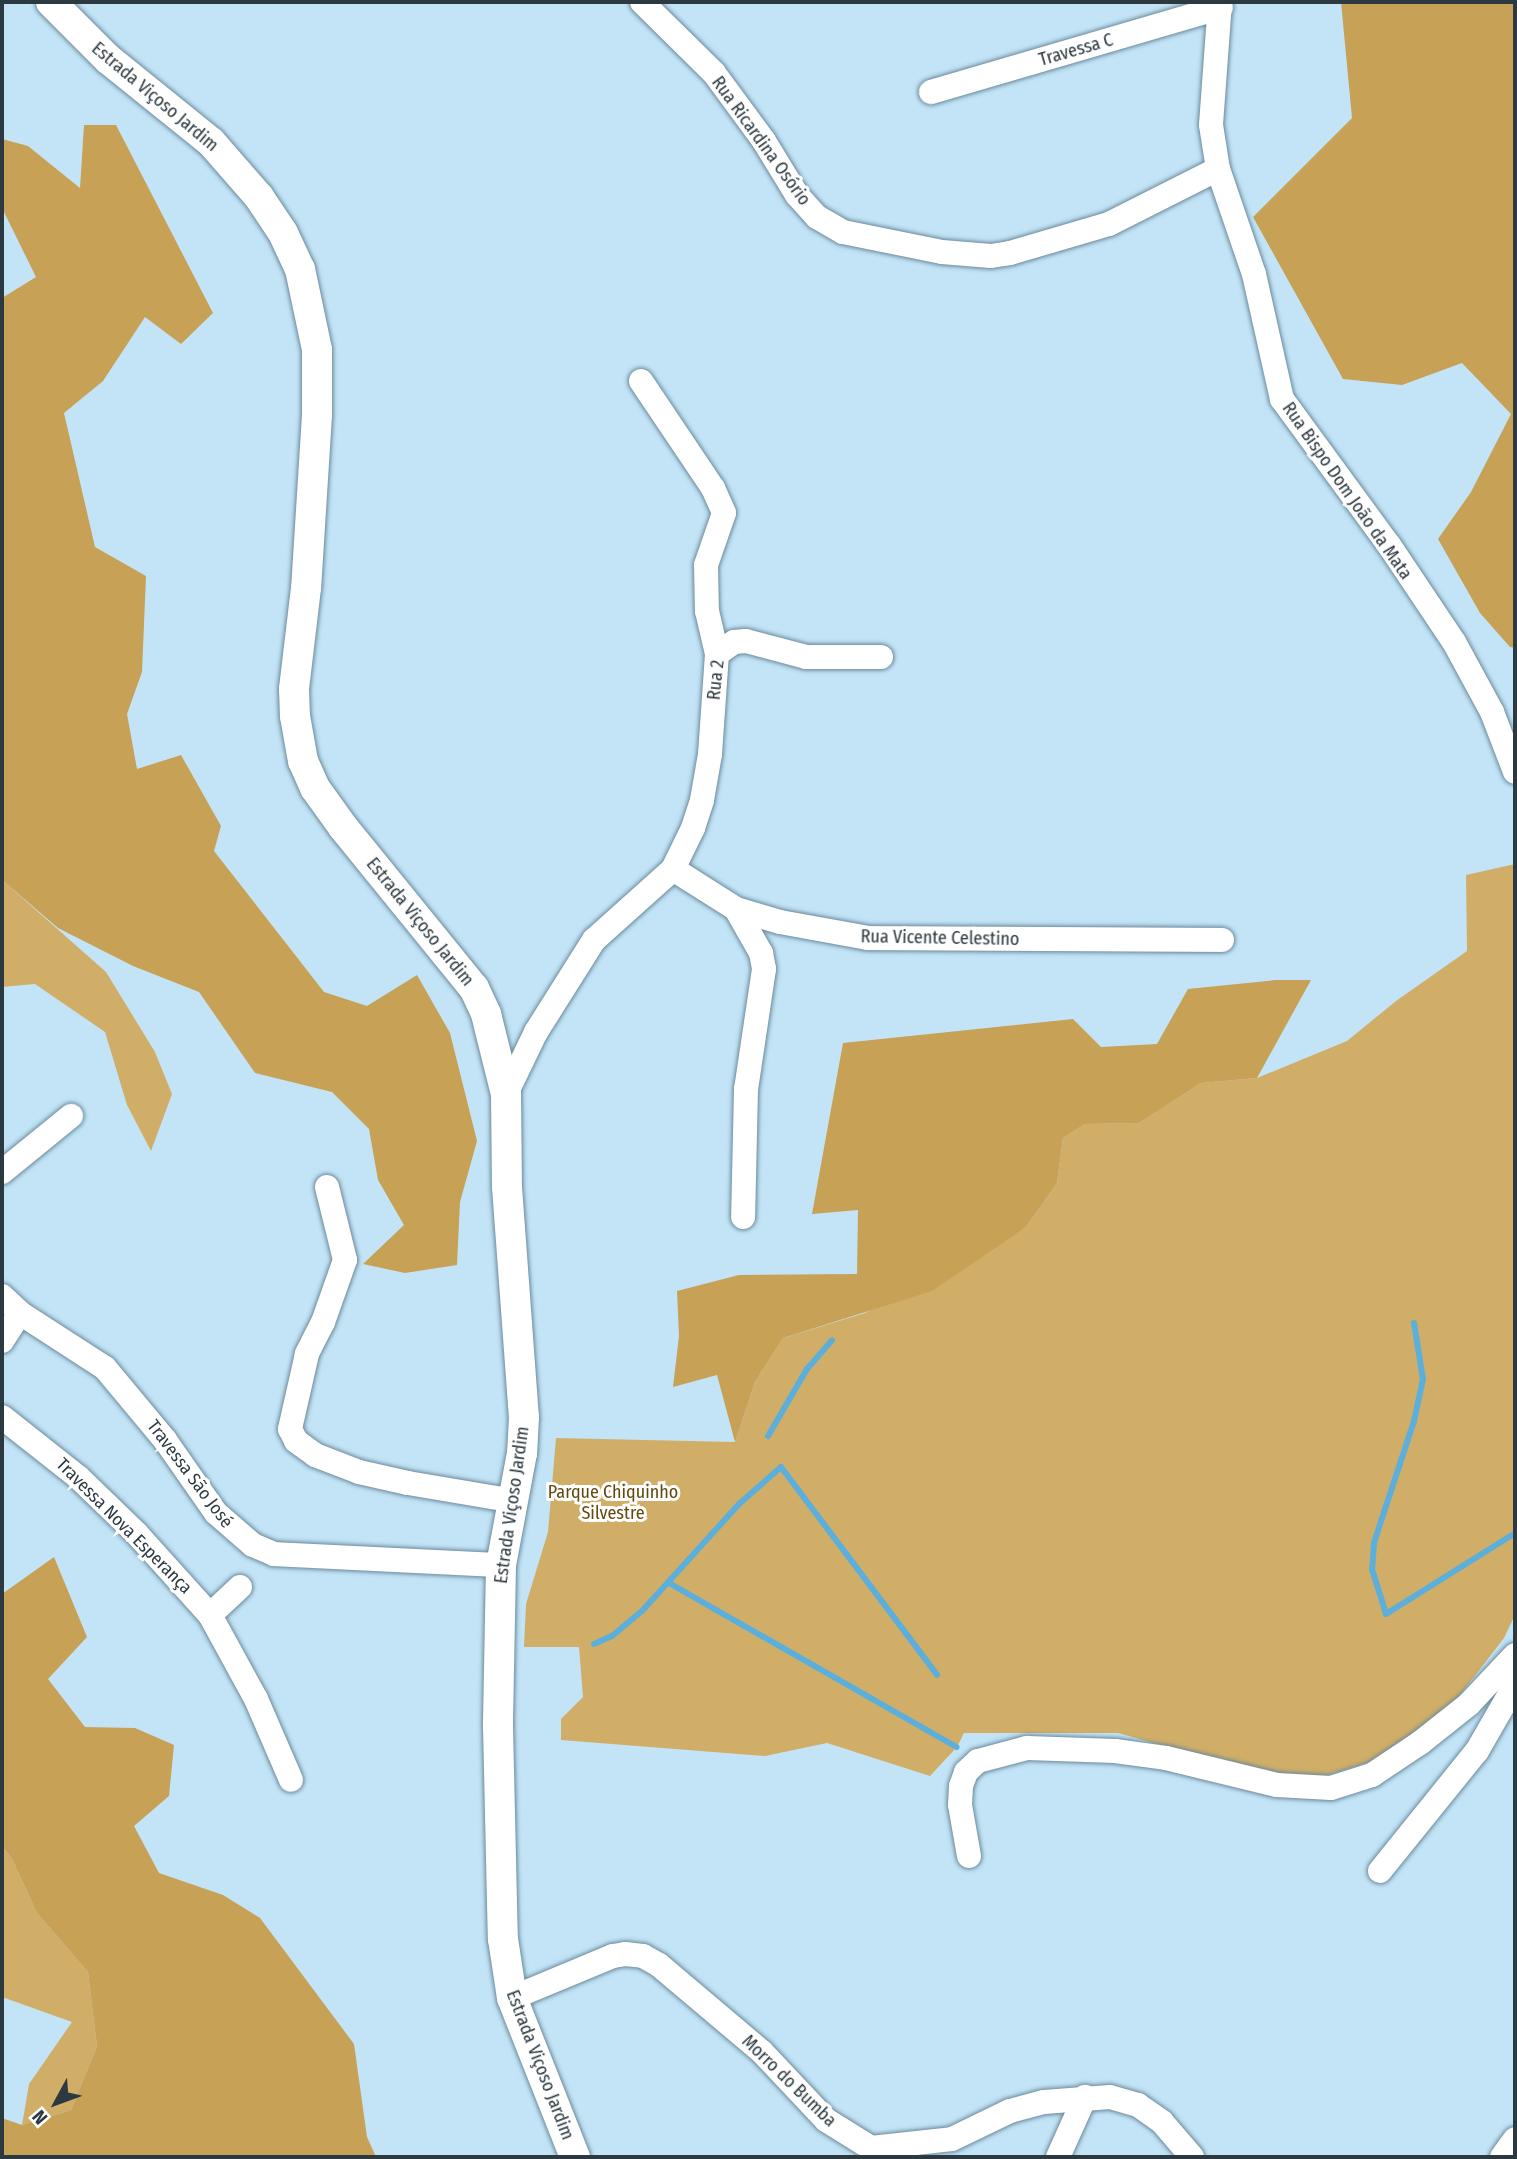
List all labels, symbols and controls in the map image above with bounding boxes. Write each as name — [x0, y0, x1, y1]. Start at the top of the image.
street label: Travessa C — [1036, 29, 1116, 71]
street label: Estrada Viçoso Jardim — [87, 38, 223, 156]
street label: Rua Ricardina Osório — [707, 72, 815, 210]
street label: Rua Bispo Dom João da Mata — [1278, 398, 1416, 584]
street label: Rua 2 — [703, 659, 729, 701]
street label: Estrada Viçoso Jardim — [362, 854, 478, 990]
street label: Rua Vicente Celestino — [860, 926, 1020, 950]
street label: Travessa São José — [142, 1416, 238, 1532]
street label: Estrada Viçoso Jardim — [490, 1425, 534, 1585]
street label: Travessa Nova Esperança — [52, 1454, 196, 1598]
park label: Parque Chiquinho Silvestre — [548, 1482, 678, 1524]
street label: Estrada Viçoso Jardim — [501, 1987, 579, 2143]
street label: Morro do Bumba — [737, 2031, 841, 2131]
north arrow — [21, 2068, 91, 2138]
text: N — [27, 2105, 52, 2129]

